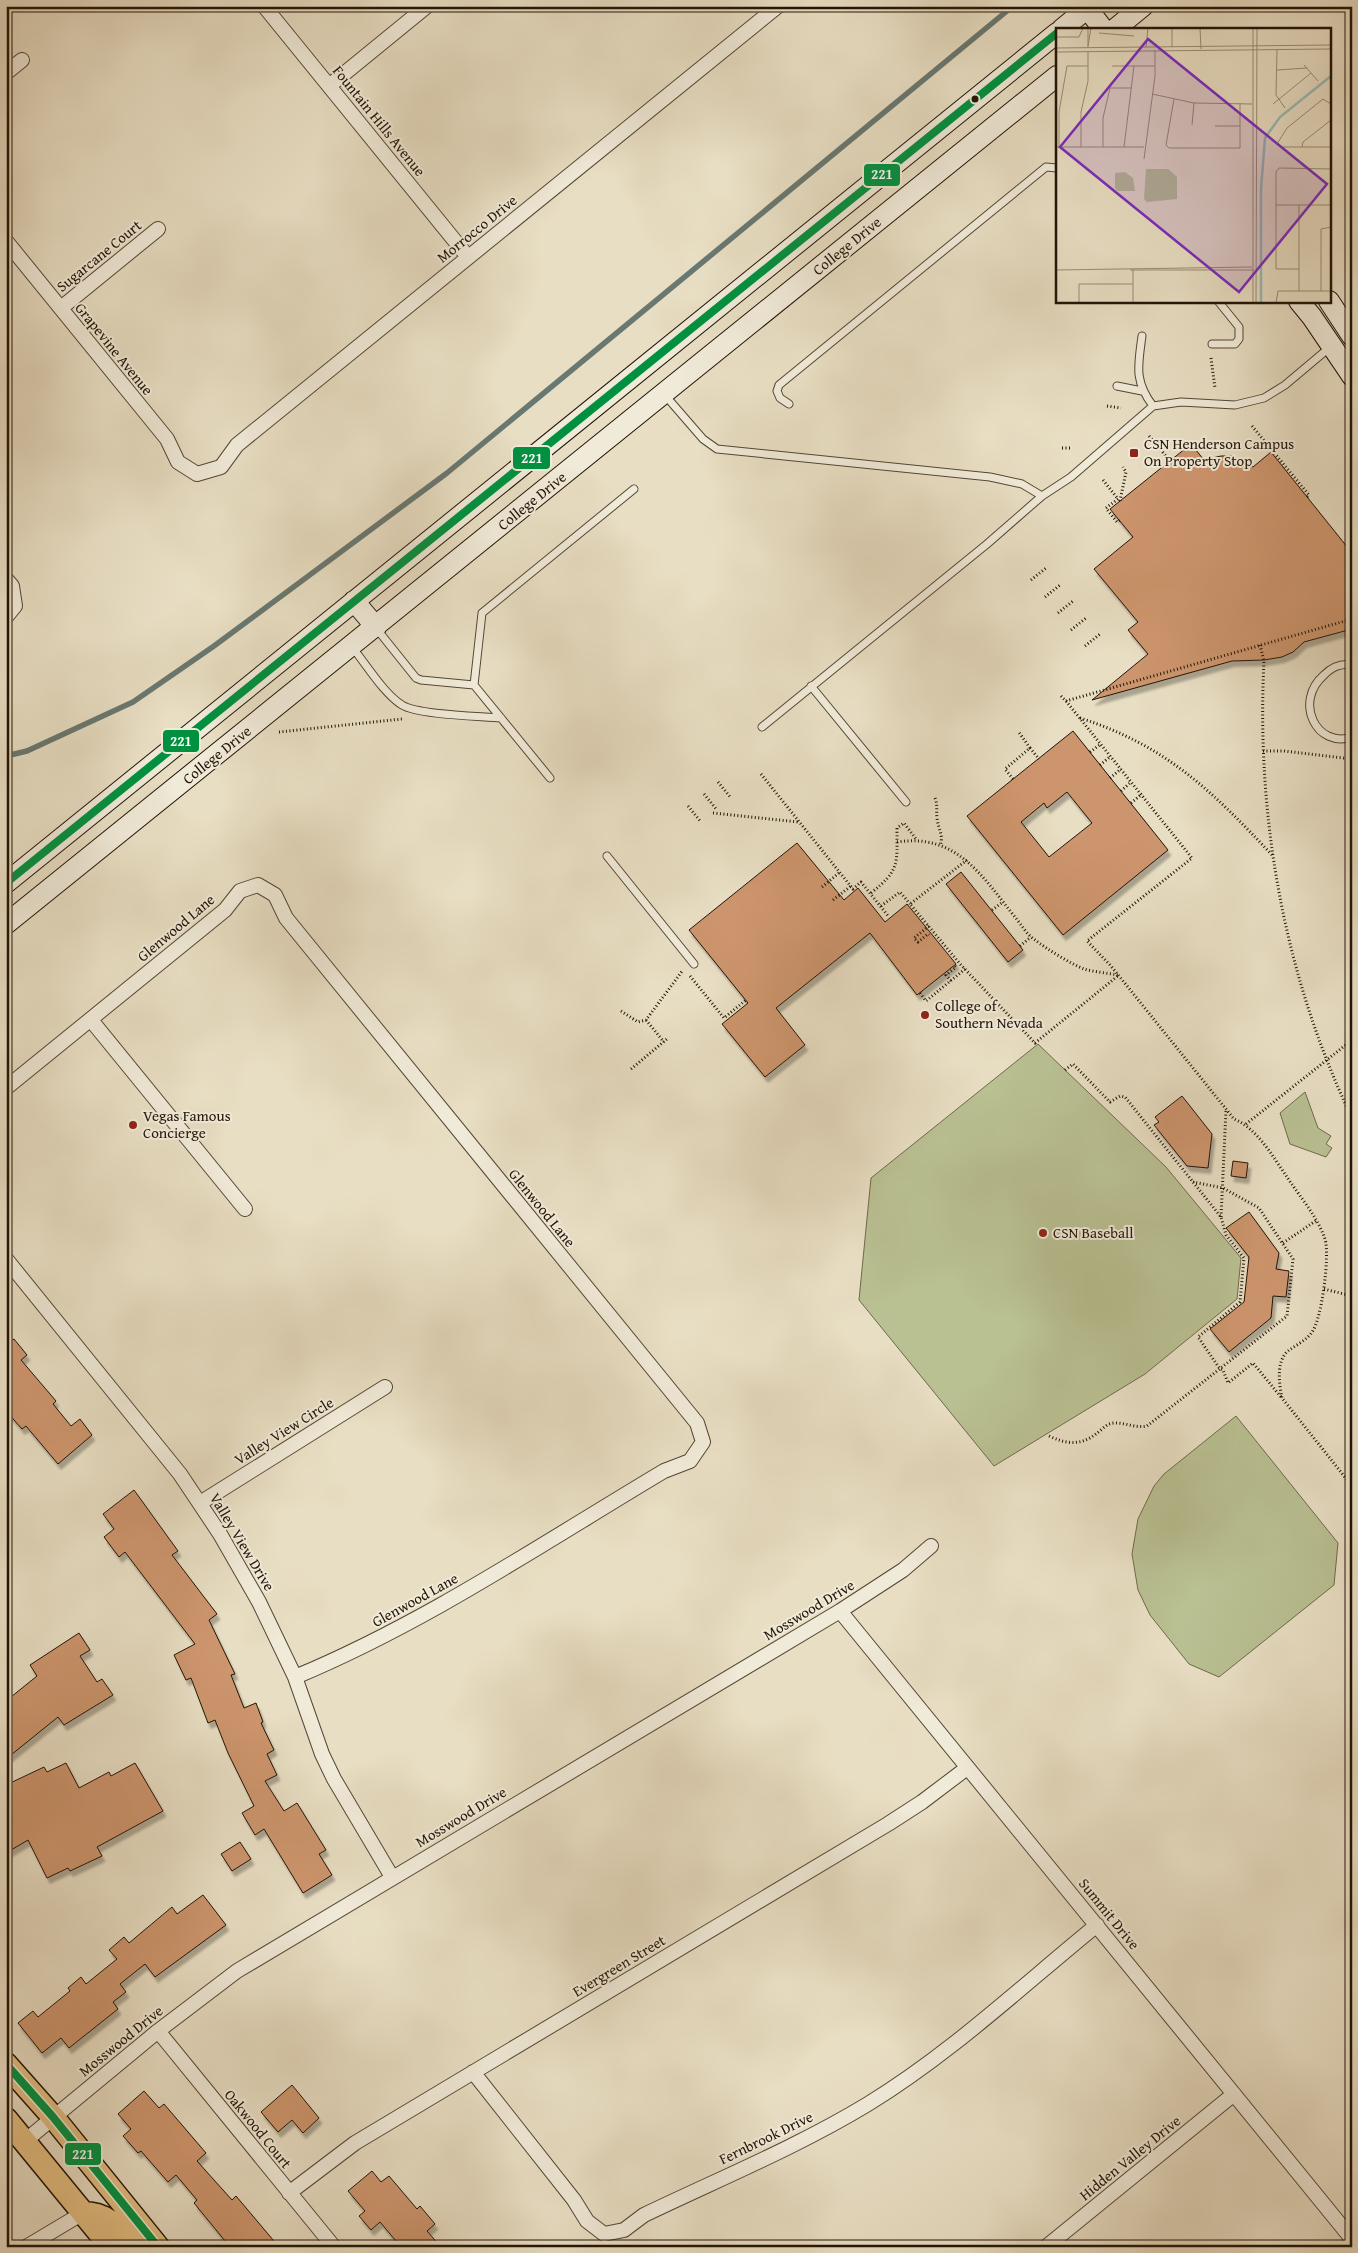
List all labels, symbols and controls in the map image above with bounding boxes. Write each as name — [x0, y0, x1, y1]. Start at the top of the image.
inset map — [1056, 28, 1330, 302]
street label: Fountain Hills Avenue — [328, 61, 431, 181]
unlabelled marker — [970, 94, 980, 104]
line badge: 221 — [863, 163, 901, 187]
text: 221 — [871, 164, 893, 184]
street label: Morrocco Drive — [432, 190, 521, 267]
street label: College Drive — [808, 211, 885, 280]
street label: Sugarcane Court — [52, 214, 146, 296]
street label: Grapevine Avenue — [70, 298, 158, 399]
place label: CSN Henderson Campus On Property Stop — [1144, 433, 1294, 471]
line badge: 221 — [512, 446, 551, 470]
marker: CSN Henderson Campus On Property Stop — [1128, 447, 1140, 459]
text: 221 — [521, 448, 543, 468]
street label: College Drive — [493, 466, 570, 535]
street label: College Drive — [178, 720, 255, 789]
line badge: 221 — [162, 729, 200, 753]
text: 221 — [170, 731, 192, 751]
street label: Glenwood Lane — [132, 889, 219, 966]
place label: College of Southern Nevada — [935, 995, 1043, 1033]
marker: College of Southern Nevada — [919, 1009, 931, 1021]
place label: Vegas Famous Concierge — [143, 1105, 231, 1143]
marker: Vegas Famous Concierge — [127, 1119, 139, 1131]
street label: Glenwood Lane — [504, 1164, 581, 1251]
place label: CSN Baseball — [1053, 1222, 1133, 1243]
marker: CSN Baseball — [1037, 1227, 1049, 1239]
street label: Valley View Circle — [230, 1392, 337, 1469]
street label: Valley View Drive — [205, 1489, 280, 1595]
street label: Glenwood Lane — [368, 1567, 462, 1632]
street label: Mosswood Drive — [759, 1574, 858, 1645]
street label: Mosswood Drive — [411, 1781, 510, 1852]
street label: Summit Drive — [1074, 1873, 1145, 1954]
street label: Evergreen Street — [568, 1929, 670, 2002]
street label: Mosswood Drive — [74, 2000, 167, 2081]
street label: Oakwood Court — [220, 2085, 297, 2173]
street label: Fernbrook Drive — [715, 2106, 816, 2169]
street label: Hidden Valley Drive — [1075, 2110, 1185, 2205]
line badge: 221 — [64, 2142, 102, 2166]
text: 221 — [72, 2144, 94, 2164]

